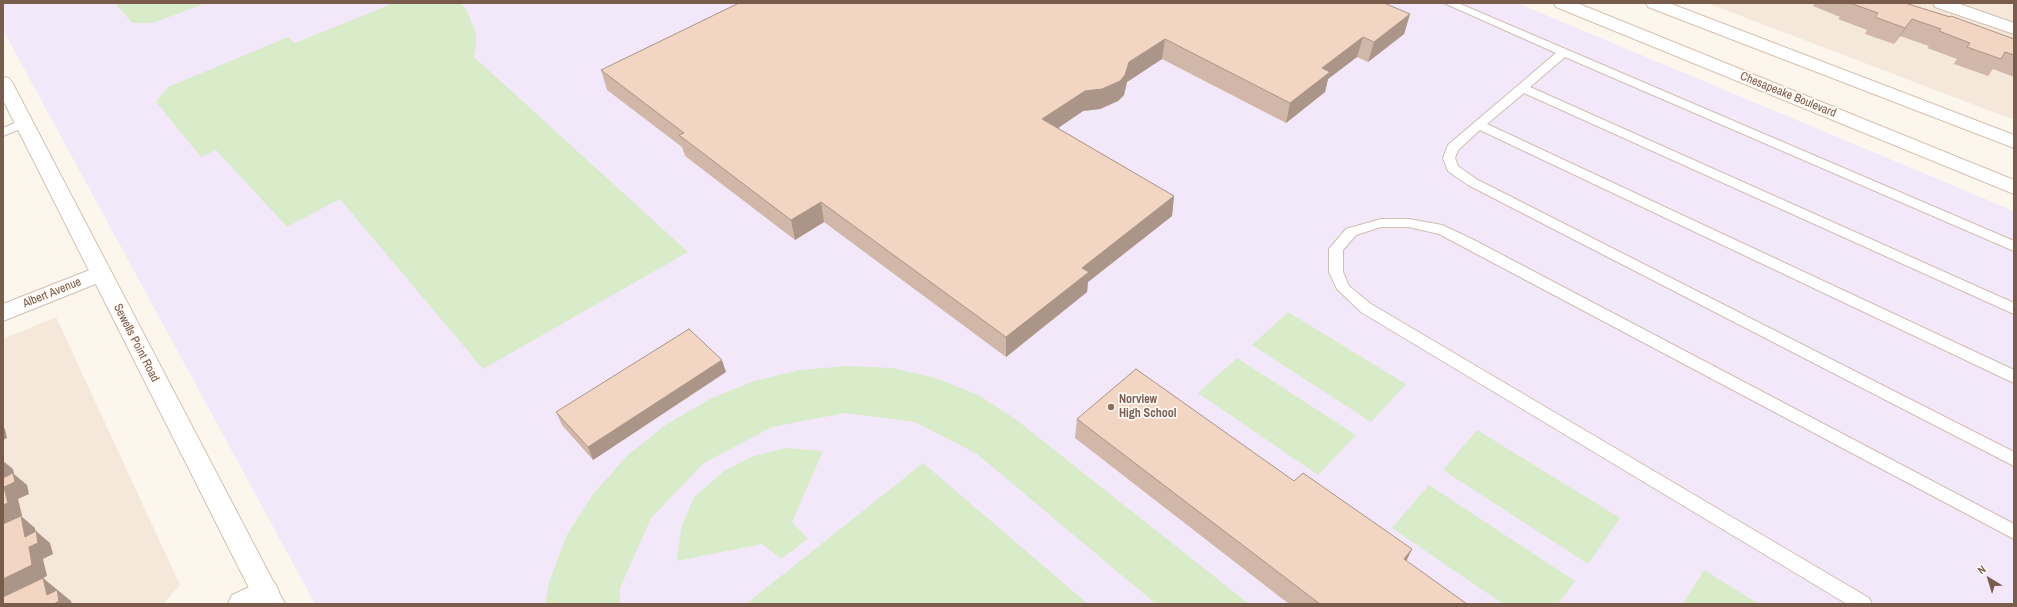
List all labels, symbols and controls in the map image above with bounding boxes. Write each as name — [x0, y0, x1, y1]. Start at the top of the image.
street label: Chesapeake Boulevard — [1738, 69, 1838, 121]
street label: Albert Avenue — [21, 275, 83, 311]
street label: Sewells Point Road — [110, 301, 162, 385]
place label: Norview High School — [1119, 393, 1176, 421]
marker: Norview High School — [1106, 402, 1116, 412]
north arrow — [1969, 559, 2009, 599]
text: N — [1975, 562, 1988, 577]

